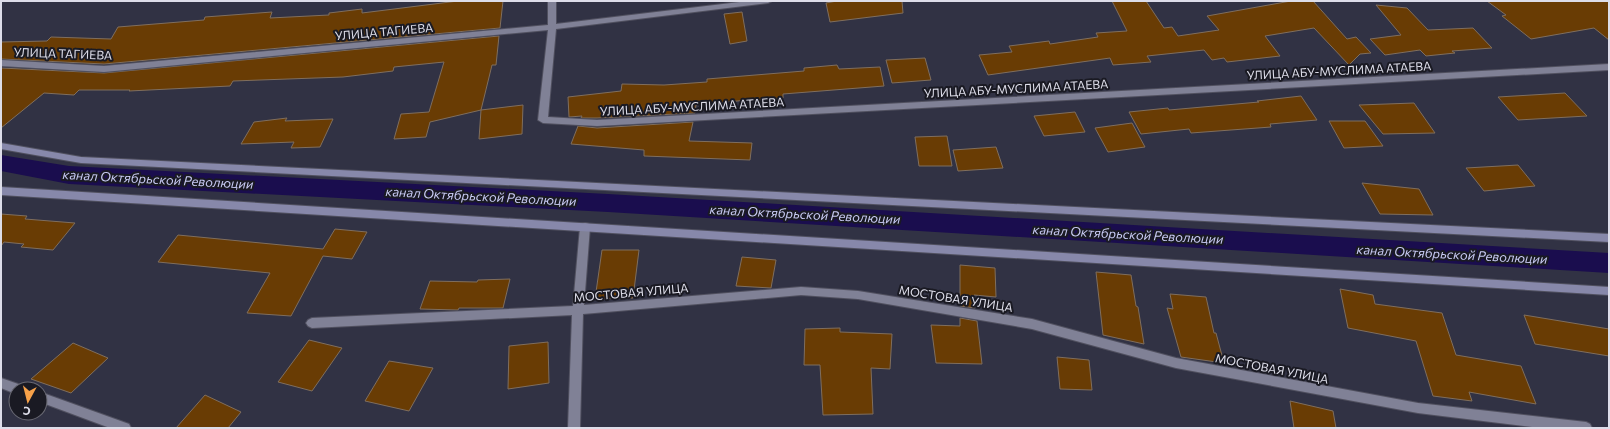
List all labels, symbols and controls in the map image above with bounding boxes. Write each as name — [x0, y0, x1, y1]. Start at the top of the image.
street label: УЛИЦА ТАГИЕВА — [334, 20, 434, 42]
street label: УЛИЦА ТАГИЕВА — [13, 44, 113, 62]
street label: УЛИЦА АБУ-МУСЛИМА АТАЕВА — [1246, 58, 1432, 82]
street label: УЛИЦА АБУ-МУСЛИМА АТАЕВА — [923, 76, 1109, 100]
street label: УЛИЦА АБУ-МУСЛИМА АТАЕВА — [599, 94, 785, 118]
water label: канал Октябрьской Революции — [62, 166, 254, 192]
water label: канал Октябрьской Революции — [385, 183, 577, 209]
water label: канал Октябрьской Революции — [709, 201, 901, 227]
water label: канал Октябрьской Революции — [1032, 221, 1224, 247]
water label: канал Октябрьской Революции — [1356, 241, 1548, 267]
street label: МОСТОВАЯ УЛИЦА — [573, 280, 689, 304]
street label: МОСТОВАЯ УЛИЦА — [898, 282, 1014, 314]
street label: МОСТОВАЯ УЛИЦА — [1214, 350, 1330, 386]
north arrow — [8, 381, 48, 421]
text: С — [22, 404, 31, 418]

